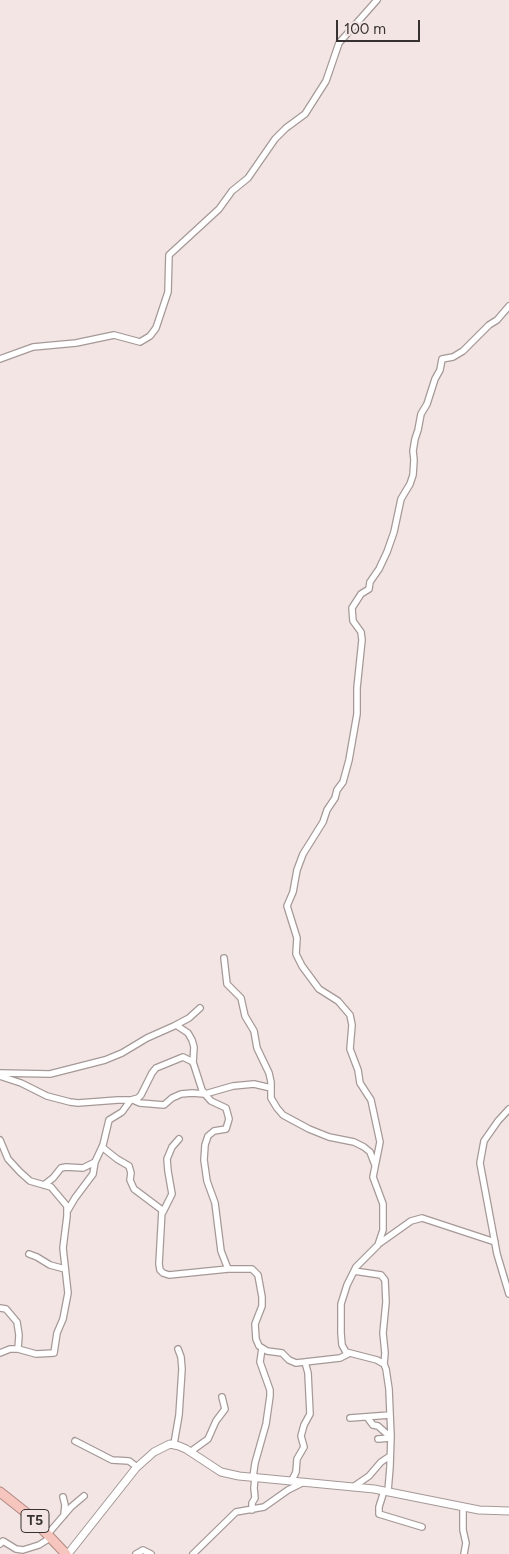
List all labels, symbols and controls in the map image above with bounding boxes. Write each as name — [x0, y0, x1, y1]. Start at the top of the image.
scale bar — [339, 10, 423, 42]
text: 100 m — [344, 20, 386, 38]
road number: T5 — [21, 1510, 49, 1532]

